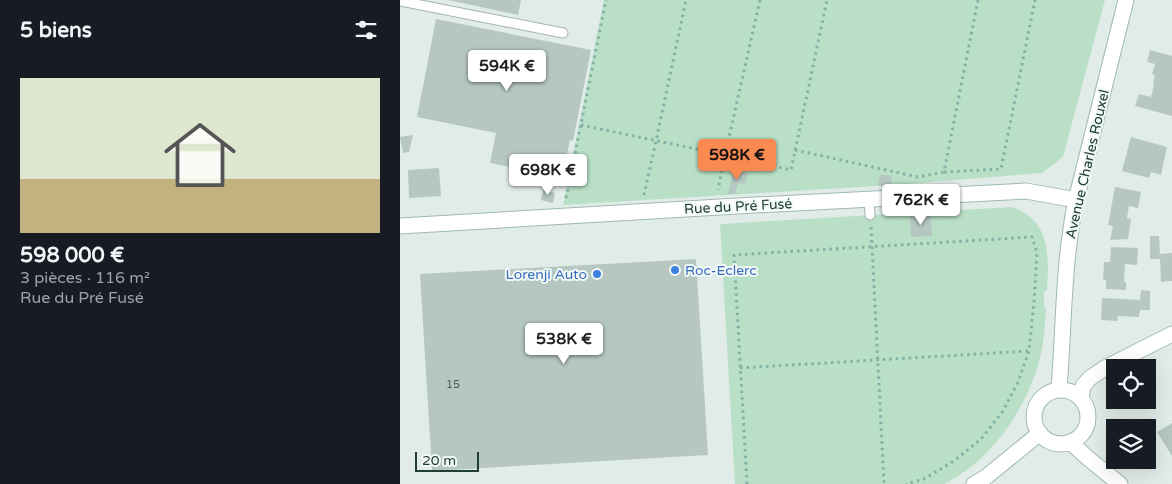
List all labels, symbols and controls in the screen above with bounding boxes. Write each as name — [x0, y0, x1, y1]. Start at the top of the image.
icon: filters — [352, 16, 380, 44]
text: 5 biens — [20, 18, 92, 43]
pin: 594K € — [466, 49, 548, 92]
text: 594K € — [479, 56, 535, 76]
street label: Avenue Charles Rouxel — [1062, 88, 1113, 240]
icon: home — [155, 110, 245, 200]
pin: 598K € — [696, 138, 778, 181]
text: 598K € — [709, 145, 765, 165]
pin: 698K € — [507, 154, 589, 196]
text: 698K € — [520, 160, 576, 180]
pin: 762K € — [880, 184, 962, 226]
text: 762K € — [893, 190, 949, 210]
street label: Rue du Pré Fusé — [684, 195, 793, 218]
text: 598 000 € — [20, 243, 124, 268]
place label: Roc-Eclerc — [685, 262, 757, 279]
marker: Roc-Eclerc — [669, 264, 681, 276]
place label: Lorenji Auto — [506, 266, 587, 283]
text: 3 pièces · 116 m² — [20, 268, 150, 288]
marker: Lorenji Auto — [591, 268, 603, 280]
text: Rue du Pré Fusé — [20, 288, 144, 308]
pin: 538K € — [523, 322, 605, 365]
text: 538K € — [536, 329, 592, 349]
map controls — [1106, 359, 1156, 469]
button: locate — [1106, 359, 1156, 409]
house number: 15 — [446, 378, 460, 391]
button: layers — [1106, 419, 1156, 469]
scale bar — [415, 449, 479, 472]
text: 20 m — [422, 452, 456, 469]

